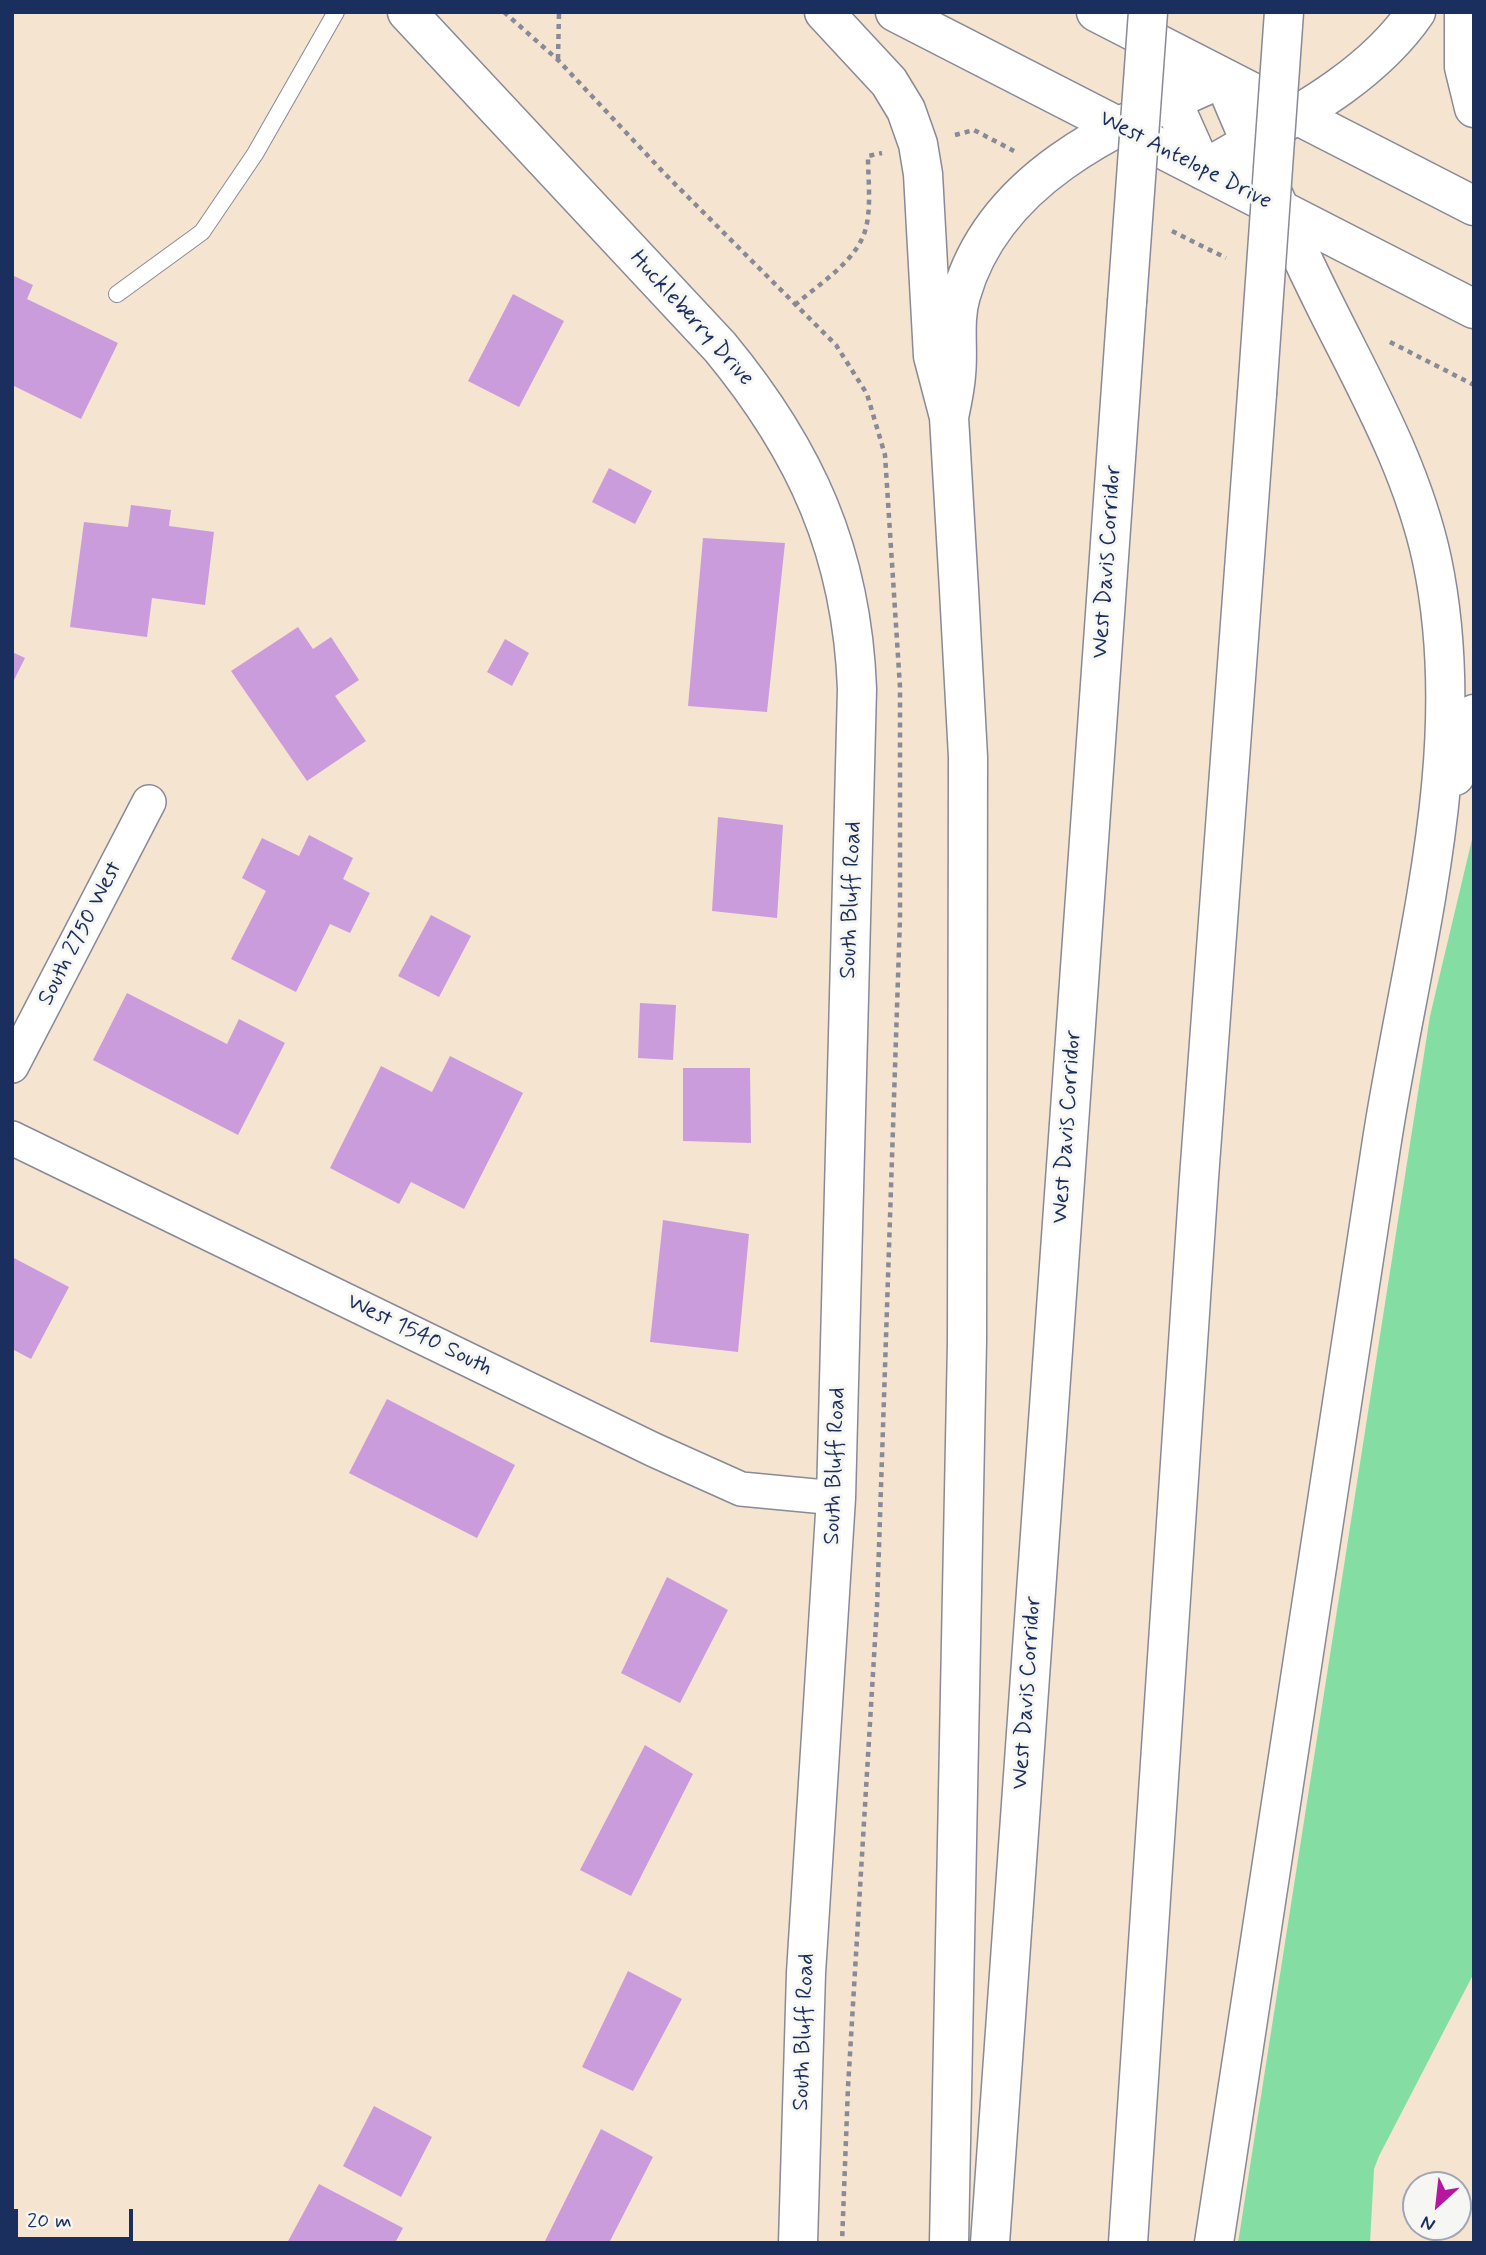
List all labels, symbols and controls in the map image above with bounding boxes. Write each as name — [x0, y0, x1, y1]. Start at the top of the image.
street label: West Antelope Drive — [1094, 106, 1276, 216]
street label: Huckleberry Drive — [623, 245, 759, 393]
street label: West Davis Corridor — [1087, 464, 1129, 660]
street label: South Bluff Road — [835, 821, 869, 979]
street label: South 2750 West — [33, 857, 129, 1011]
street label: West Davis Corridor — [1047, 1029, 1089, 1225]
street label: West 1540 South — [342, 1289, 496, 1383]
street label: South Bluff Road — [819, 1387, 853, 1545]
street label: West Davis Corridor — [1007, 1595, 1049, 1791]
street label: South Bluff Road — [788, 1953, 822, 2111]
north arrow — [1402, 2171, 1472, 2241]
scale bar — [18, 2196, 136, 2240]
text: 20 m — [27, 2207, 72, 2235]
text: N — [1417, 2209, 1439, 2237]

